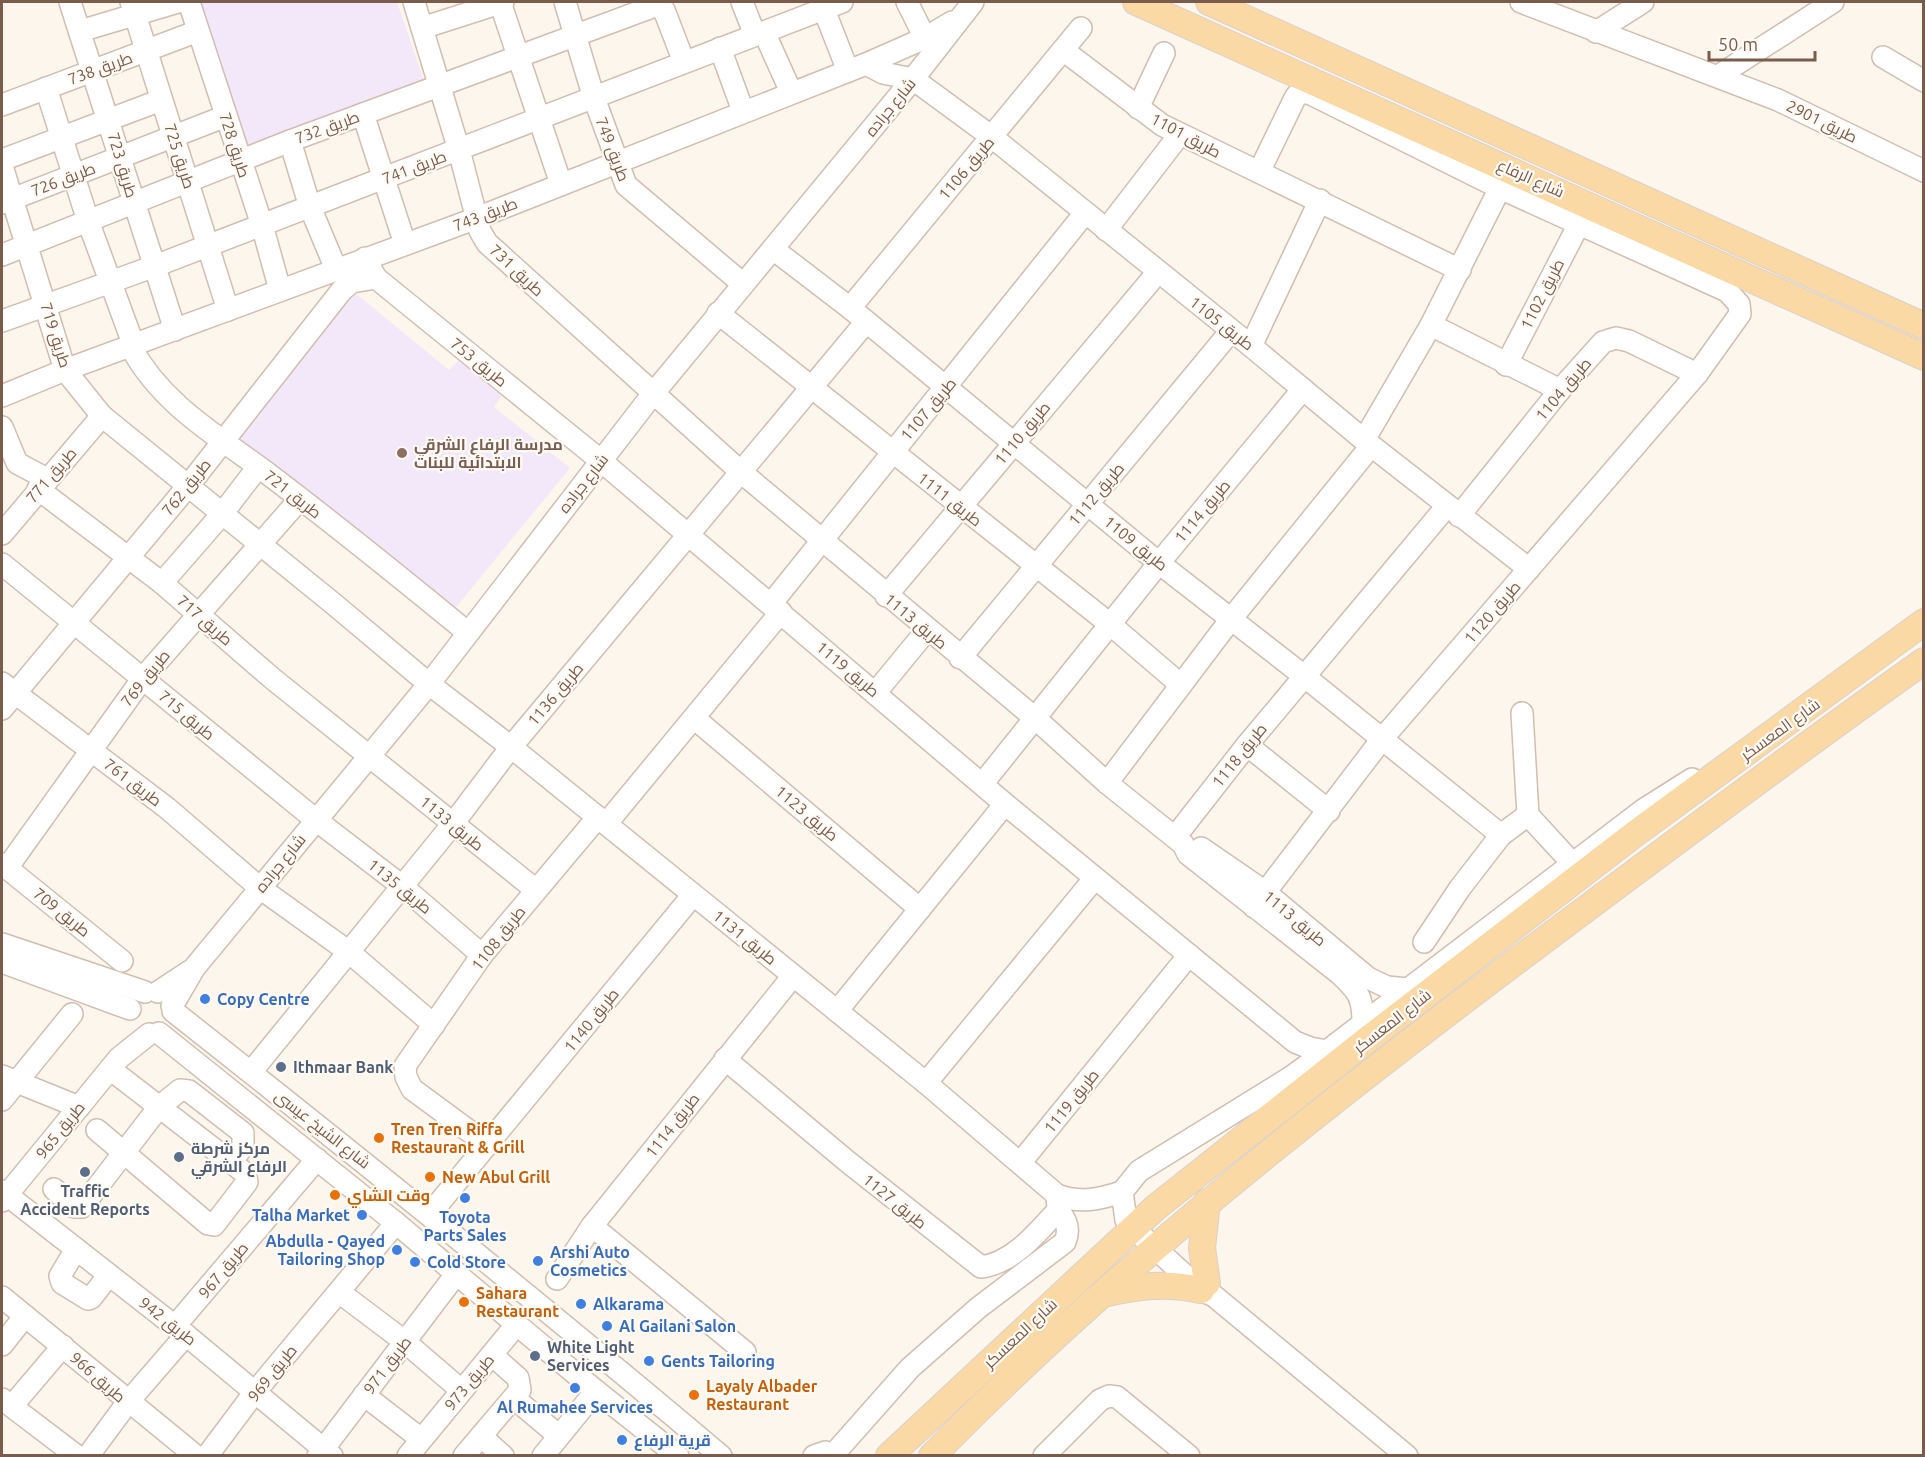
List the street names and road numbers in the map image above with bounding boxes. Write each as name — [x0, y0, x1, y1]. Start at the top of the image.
street label: طريق 738 — [65, 48, 135, 90]
street label: شارع جراده — [861, 74, 921, 142]
street label: طريق 2901 — [1783, 96, 1860, 148]
street label: طريق 732 — [292, 107, 362, 149]
street label: طريق 1101 — [1147, 109, 1224, 163]
street label: طريق 728 — [214, 110, 254, 180]
street label: طريق 749 — [591, 114, 633, 184]
street label: طريق 725 — [159, 121, 199, 191]
street label: طريق 723 — [103, 130, 141, 200]
street label: طريق 1106 — [935, 133, 999, 204]
street label: طريق 741 — [379, 147, 449, 189]
street label: شارع الرفاع — [1493, 155, 1567, 203]
street label: طريق 726 — [28, 159, 98, 201]
street label: طريق 743 — [450, 194, 520, 236]
street label: طريق 731 — [485, 240, 548, 301]
street label: طريق 1102 — [1517, 256, 1569, 333]
street label: طريق 1105 — [1185, 292, 1258, 355]
street label: طريق 719 — [35, 300, 75, 370]
street label: طريق 753 — [446, 334, 511, 392]
street label: طريق 1104 — [1532, 354, 1596, 425]
street label: طريق 1107 — [897, 374, 961, 445]
street label: طريق 1110 — [991, 398, 1055, 469]
street label: طريق 771 — [22, 444, 81, 508]
street label: شارع جراده — [554, 450, 614, 518]
street label: طريق 762 — [158, 455, 216, 520]
street label: طريق 1112 — [1065, 459, 1129, 530]
street label: طريق 721 — [260, 466, 325, 523]
street label: طريق 1111 — [913, 468, 986, 531]
street label: طريق 1114 — [1171, 476, 1235, 547]
street label: طريق 1109 — [1099, 512, 1171, 576]
street label: طريق 1120 — [1460, 577, 1525, 648]
street label: طريق 1113 — [880, 590, 951, 654]
street label: طريق 717 — [172, 591, 236, 650]
street label: طريق 1119 — [812, 638, 883, 702]
street label: طريق 769 — [117, 646, 175, 711]
street label: طريق 1136 — [524, 659, 588, 730]
street label: طريق 715 — [154, 686, 219, 745]
street label: شارع المعسكر — [1736, 694, 1825, 767]
street label: طريق 1118 — [1208, 720, 1272, 792]
street label: طريق 761 — [100, 755, 165, 811]
street label: طريق 1123 — [771, 782, 842, 846]
street label: طريق 1133 — [415, 792, 487, 856]
street label: شارع جراده — [251, 830, 311, 898]
street label: طريق 1135 — [363, 855, 435, 919]
street label: طريق 709 — [29, 884, 94, 942]
street label: طريق 1113 — [1259, 887, 1330, 951]
street label: طريق 1108 — [467, 902, 530, 975]
street label: طريق 1131 — [708, 906, 780, 970]
street label: طريق 1140 — [560, 985, 624, 1057]
street label: شارع المعسكر — [1349, 985, 1436, 1060]
street label: طريق 1119 — [1040, 1066, 1104, 1138]
street label: شارع الشيخ عيسى — [270, 1086, 374, 1174]
street label: طريق 1114 — [641, 1089, 704, 1162]
street label: طريق 965 — [32, 1098, 90, 1163]
street label: طريق 1127 — [858, 1170, 930, 1234]
street label: طريق 967 — [194, 1238, 253, 1303]
street label: طريق 942 — [135, 1293, 200, 1350]
street label: شارع المعسكر — [979, 1295, 1062, 1374]
street label: طريق 971 — [360, 1333, 416, 1398]
street label: طريق 969 — [244, 1341, 302, 1406]
street label: طريق 966 — [65, 1348, 129, 1407]
street label: طريق 973 — [440, 1350, 499, 1415]

